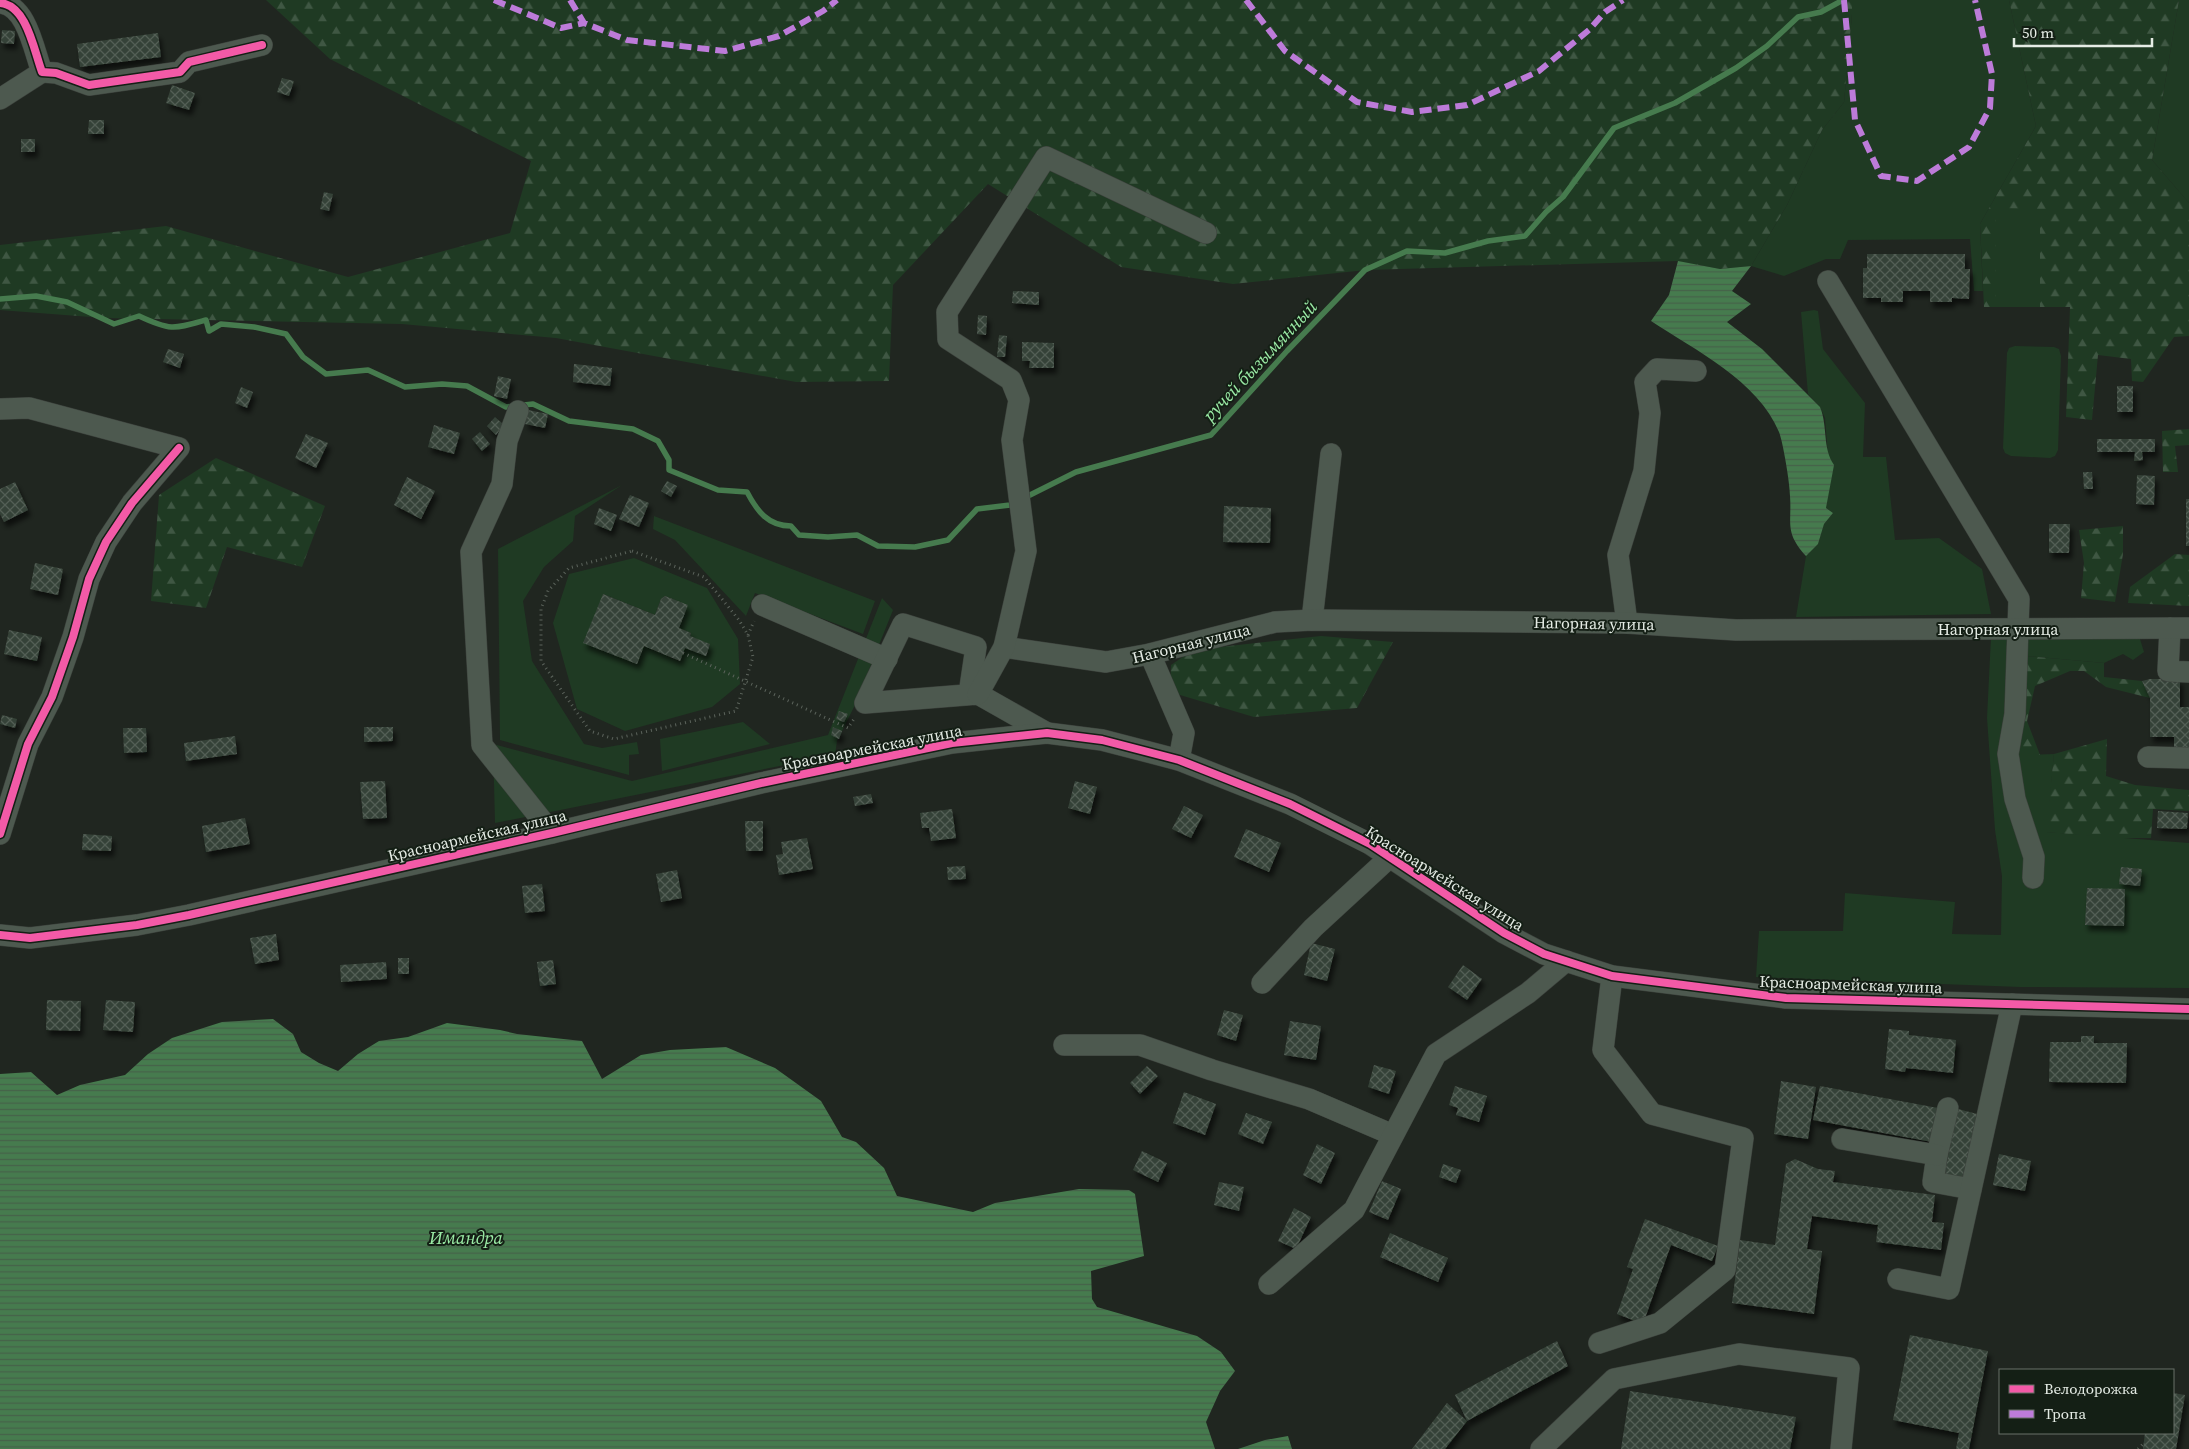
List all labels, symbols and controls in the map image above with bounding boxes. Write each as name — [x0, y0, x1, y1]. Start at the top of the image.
scale bar — [2014, 15, 2152, 47]
text: 50 m — [2022, 22, 2054, 43]
water label: ручей бызымянный — [1196, 294, 1323, 428]
street label: Нагорная улица — [1533, 611, 1656, 635]
street label: Нагорная улица — [1130, 617, 1253, 668]
street label: Нагорная улица — [1938, 618, 2059, 640]
street label: Красноармейская улица — [780, 719, 965, 775]
street label: Красноармейская улица — [385, 804, 569, 866]
street label: Красноармейская улица — [1362, 820, 1529, 936]
street label: Красноармейская улица — [1759, 970, 1944, 998]
water label: Имандра — [428, 1225, 504, 1250]
legend — [1999, 1369, 2174, 1434]
text: Велодорожка — [2044, 1378, 2138, 1399]
text: Тропа — [2044, 1403, 2086, 1424]

